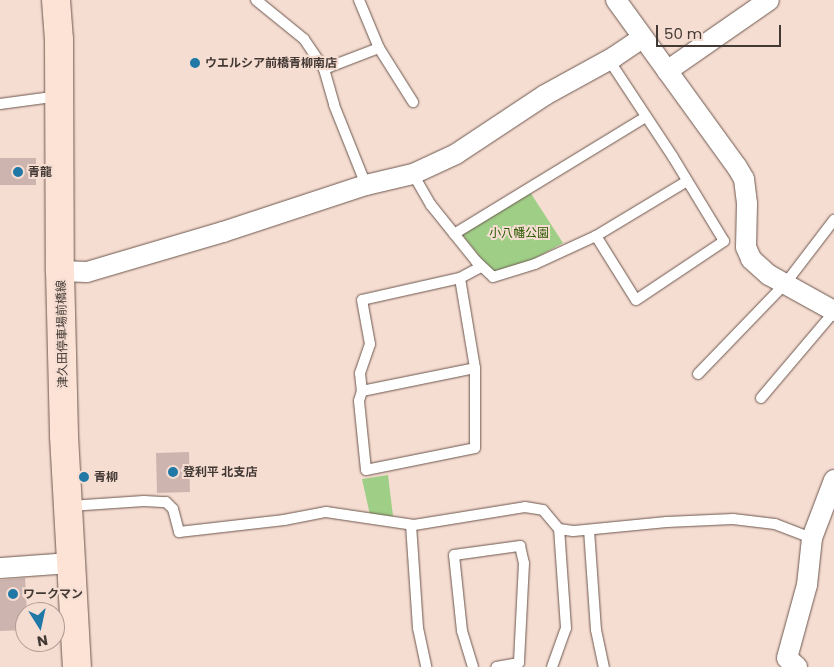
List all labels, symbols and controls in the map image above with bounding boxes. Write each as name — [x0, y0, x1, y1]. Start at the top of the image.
scale bar — [659, 15, 784, 47]
text: 50 m — [664, 23, 702, 44]
place label: ウエルシア前橋青柳南店 — [205, 56, 337, 70]
marker: ウエルシア前橋青柳南店 — [189, 57, 201, 69]
place label: 青龍 — [28, 165, 52, 179]
marker: 青龍 — [12, 166, 24, 178]
park label: 小八幡公園 — [489, 226, 549, 240]
street label: 津久田停車場前橋線 — [54, 280, 70, 388]
place label: 登利平 北支店 — [183, 465, 258, 479]
marker: 登利平 北支店 — [167, 466, 179, 478]
place label: 青柳 — [94, 470, 118, 484]
marker: 青柳 — [78, 471, 90, 483]
place label: ワークマン — [23, 587, 83, 601]
marker: ワークマン — [7, 588, 19, 600]
north arrow — [15, 602, 65, 652]
text: N — [36, 630, 49, 652]

